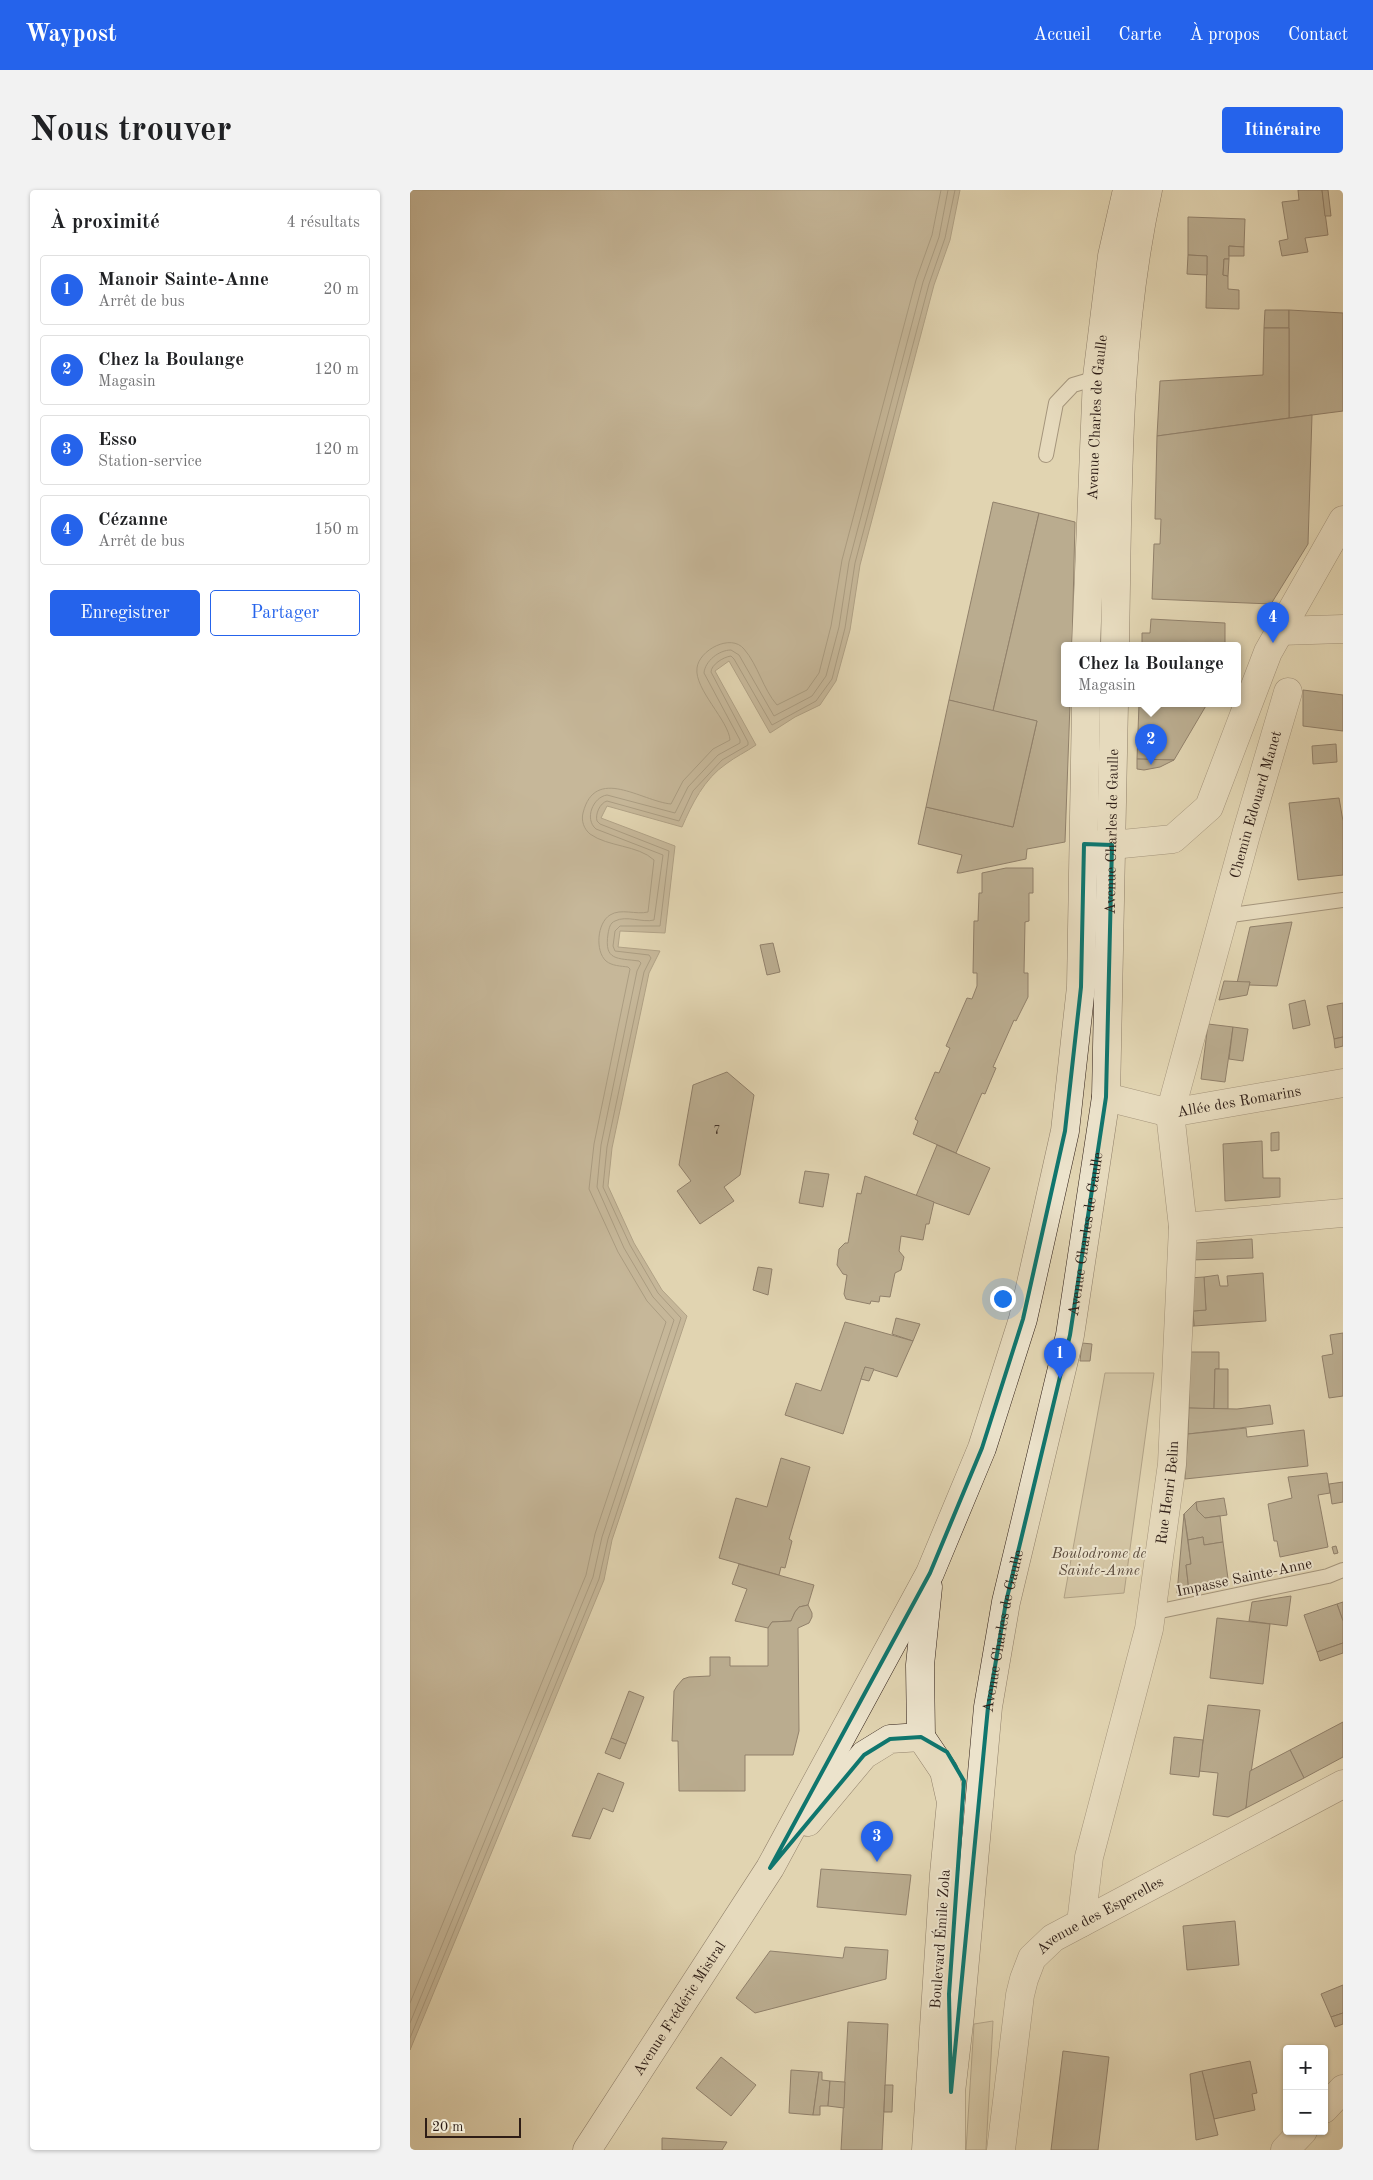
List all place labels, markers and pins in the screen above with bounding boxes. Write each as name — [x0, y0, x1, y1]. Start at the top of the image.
pin: 4 — [1257, 602, 1289, 643]
pin: 2 — [1135, 724, 1167, 765]
pin: 1 — [1044, 1338, 1076, 1379]
pin: 3 — [861, 1821, 893, 1862]

